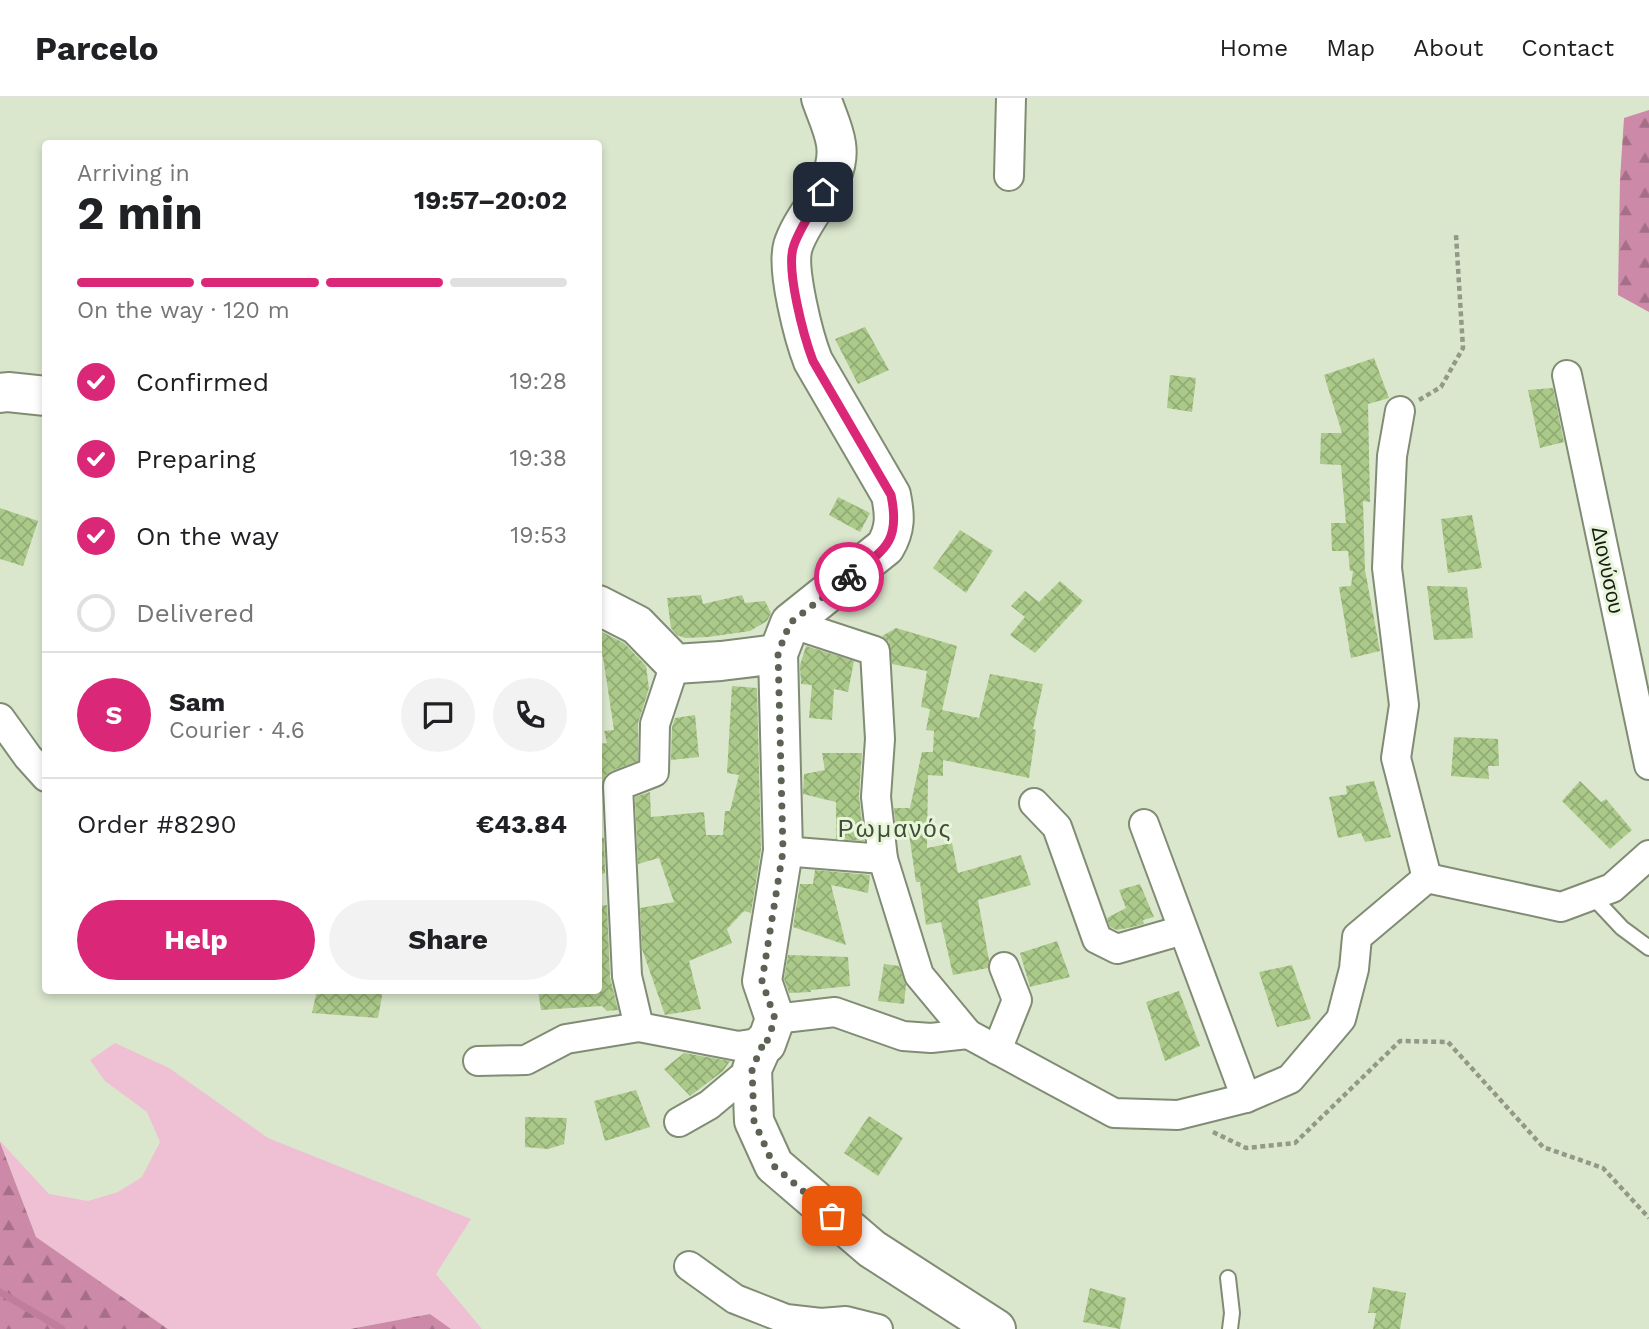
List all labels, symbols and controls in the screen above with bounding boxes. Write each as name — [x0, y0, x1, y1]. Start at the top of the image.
text: Parcelo — [35, 29, 159, 68]
text: Home — [1220, 34, 1288, 62]
text: Map — [1326, 34, 1375, 62]
text: About — [1413, 34, 1483, 62]
text: Contact — [1521, 34, 1614, 62]
text: Arriving in — [77, 160, 190, 187]
pin — [793, 162, 853, 222]
icon: home — [804, 173, 842, 211]
text: 19:57–20:02 — [414, 185, 567, 215]
text: 2 min — [77, 186, 203, 240]
text: On the way · 120 m — [77, 297, 290, 324]
icon: check — [77, 363, 115, 401]
text: Confirmed — [136, 367, 269, 397]
text: 19:28 — [509, 368, 567, 395]
icon: check — [77, 440, 115, 478]
text: Preparing — [136, 444, 256, 474]
text: 19:38 — [509, 445, 567, 472]
icon: check — [77, 517, 115, 555]
text: On the way — [136, 521, 279, 551]
text: 19:53 — [510, 522, 567, 549]
street label: Διονύσου — [1587, 524, 1629, 616]
courier — [814, 542, 884, 612]
icon: bike — [830, 558, 868, 596]
text: Delivered — [136, 598, 255, 628]
button: chat — [401, 678, 475, 752]
button: phone — [493, 678, 567, 752]
text: Sam — [169, 687, 225, 717]
text: S — [106, 700, 122, 730]
text: Courier · 4.6 — [169, 717, 305, 744]
text: Order #8290 — [77, 809, 237, 839]
text: €43.84 — [476, 809, 567, 839]
district label: Ρωμανός — [838, 815, 952, 843]
button: Help — [77, 900, 315, 980]
button: Share — [329, 900, 567, 980]
pin — [802, 1186, 862, 1246]
icon: bag — [813, 1197, 851, 1235]

